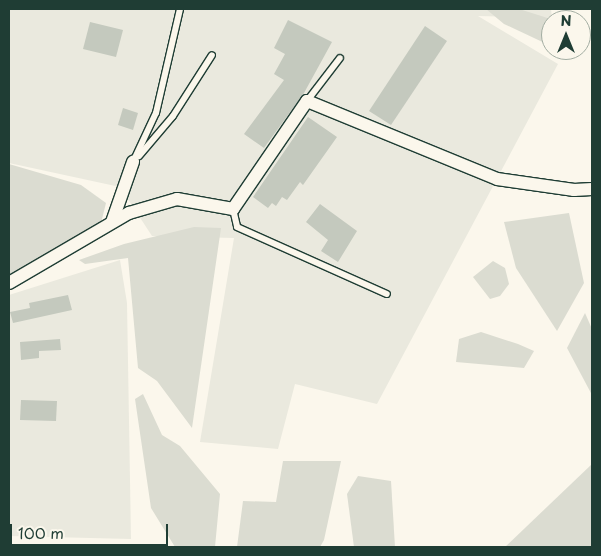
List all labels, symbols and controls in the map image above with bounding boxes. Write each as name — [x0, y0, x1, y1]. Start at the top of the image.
north arrow — [541, 10, 591, 60]
text: N — [560, 10, 572, 31]
scale bar — [12, 514, 170, 546]
text: 100 m — [18, 521, 64, 544]

